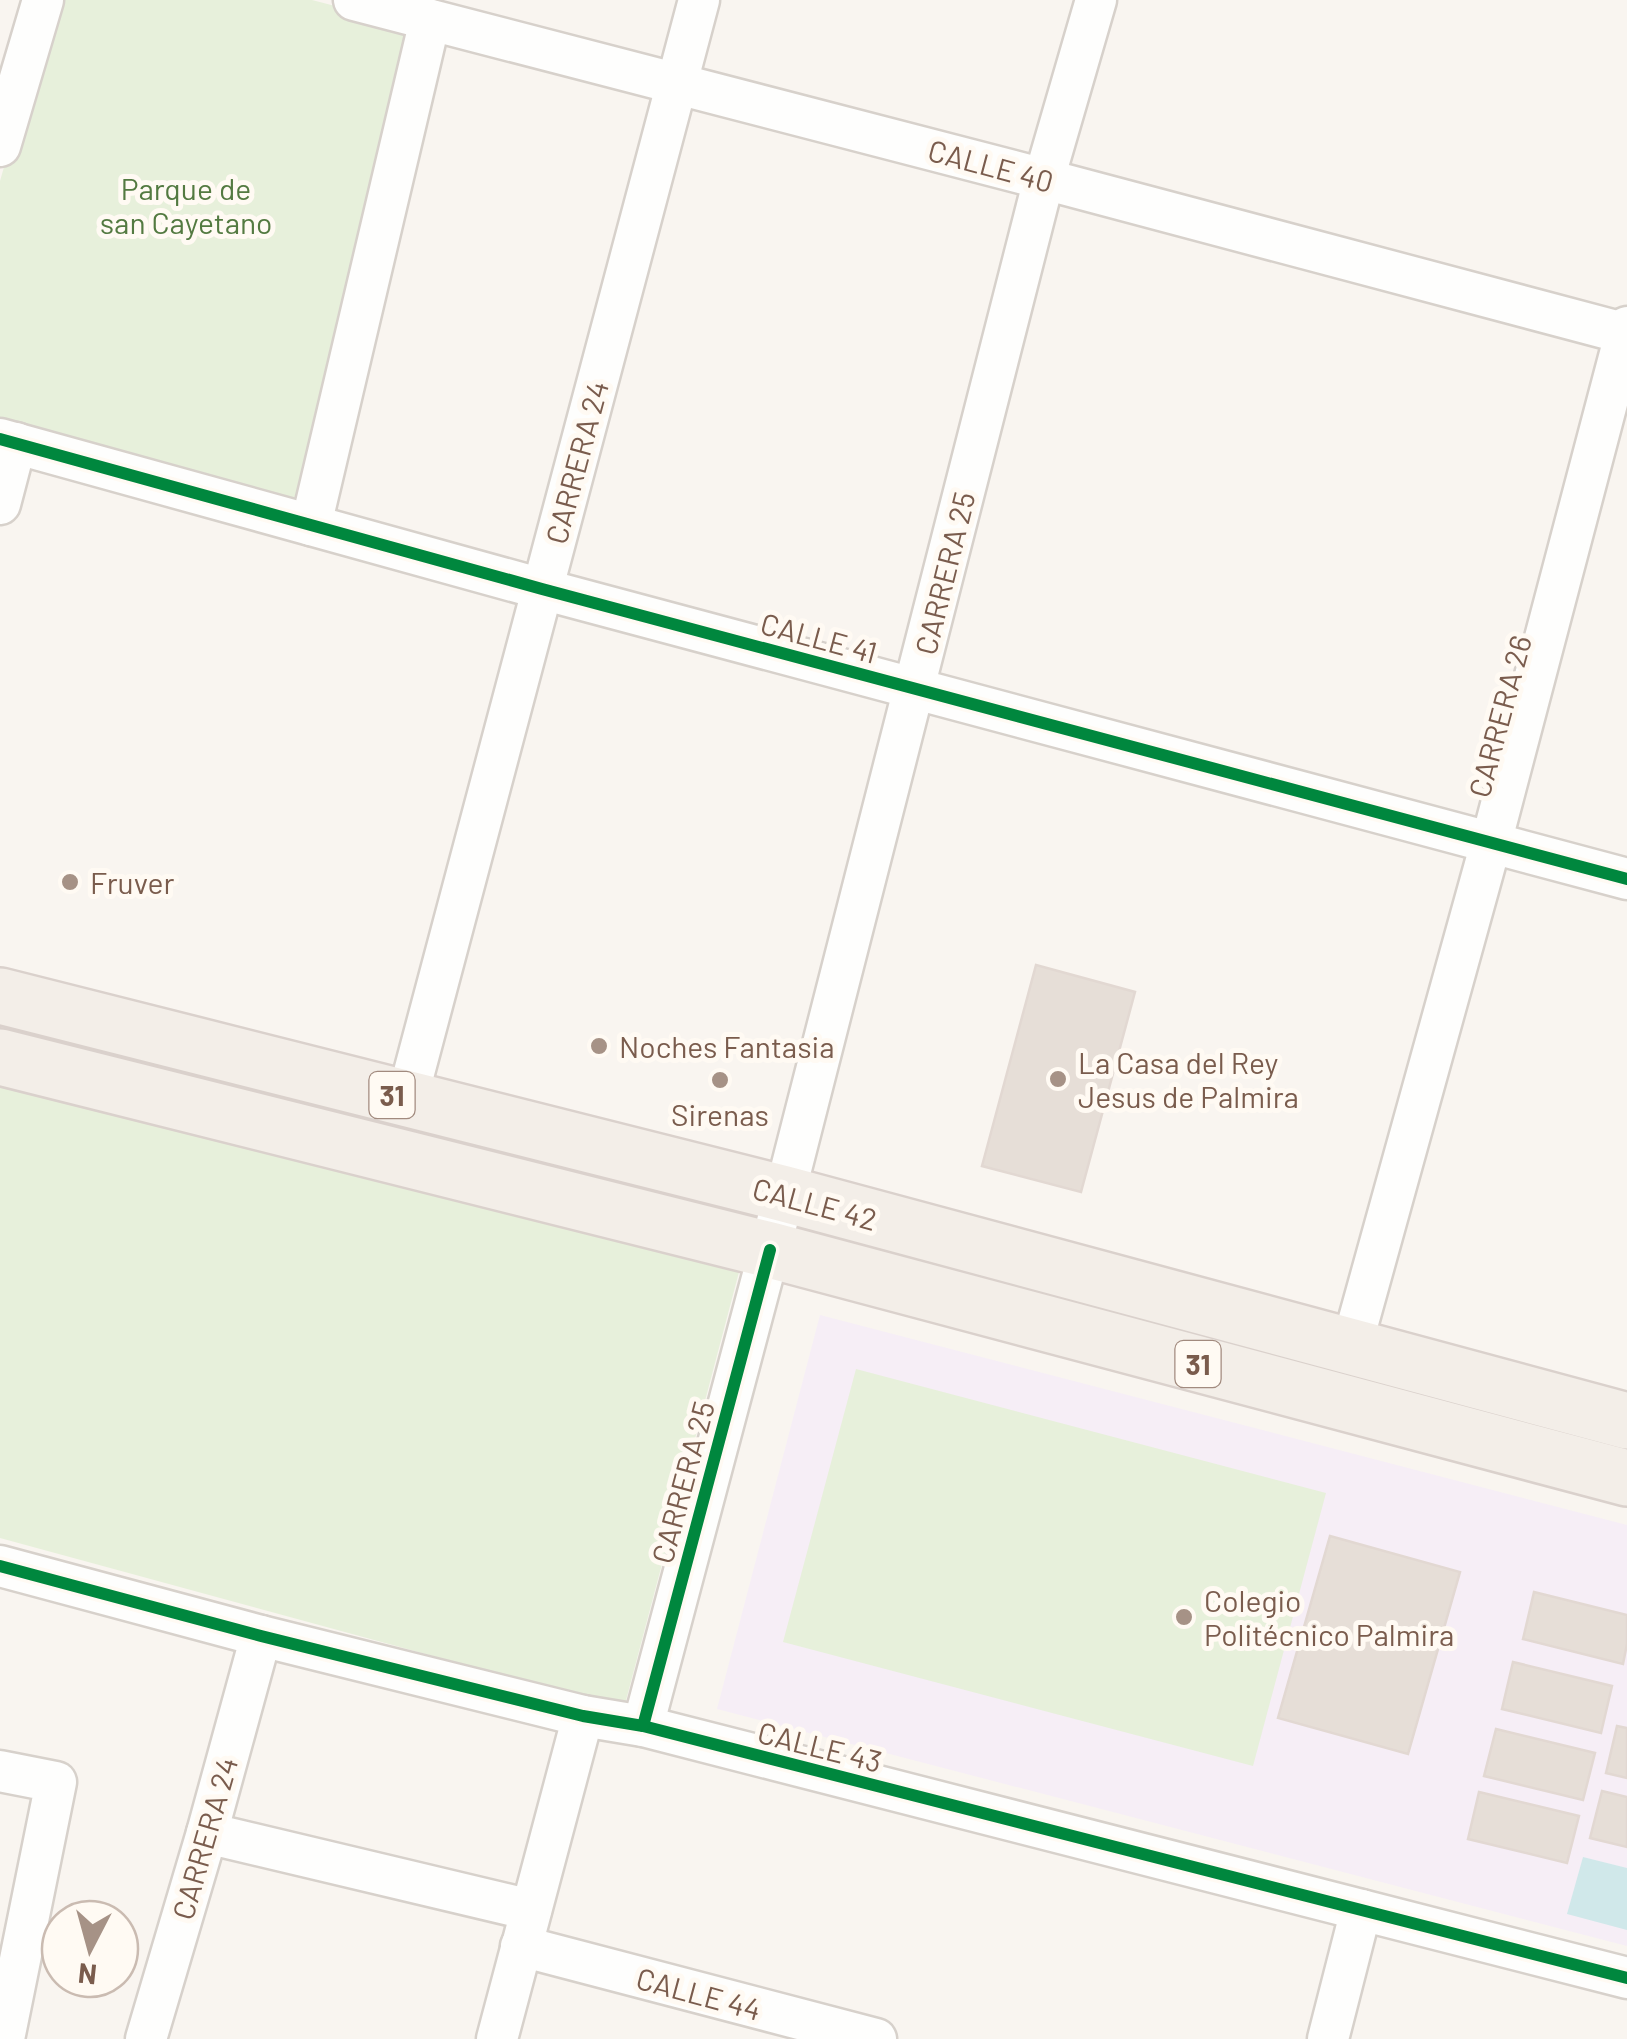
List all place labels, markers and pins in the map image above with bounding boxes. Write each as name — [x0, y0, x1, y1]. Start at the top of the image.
place label: Fruver — [90, 864, 174, 900]
marker: Fruver — [59, 871, 81, 893]
place label: Noches Fantasia — [619, 1028, 835, 1064]
marker: Noches Fantasia — [588, 1035, 610, 1057]
place label: La Casa del Rey Jesus de Palmira — [1078, 1044, 1299, 1114]
marker: La Casa del Rey Jesus de Palmira — [1047, 1068, 1069, 1090]
marker: Sirenas — [709, 1069, 731, 1091]
place label: Sirenas — [671, 1096, 769, 1132]
place label: Colegio Politécnico Palmira — [1204, 1582, 1454, 1652]
marker: Colegio Politécnico Palmira — [1173, 1606, 1195, 1628]

